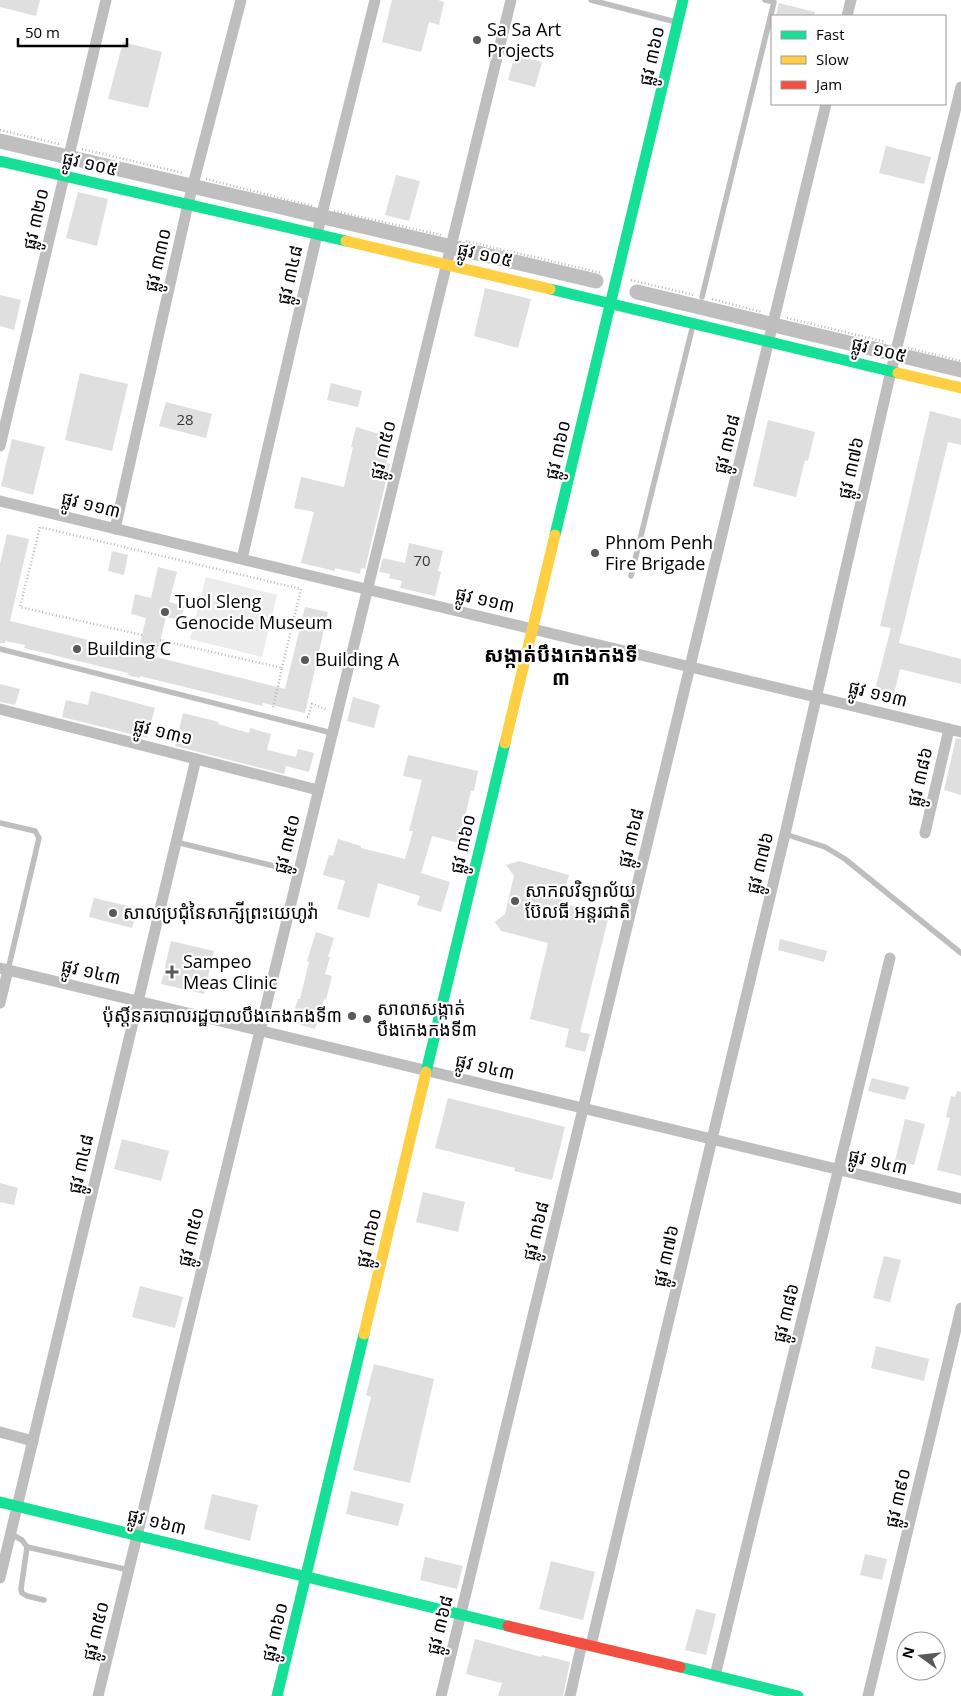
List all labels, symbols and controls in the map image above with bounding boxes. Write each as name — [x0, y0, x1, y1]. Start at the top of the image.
scale bar — [18, 15, 126, 47]
legend — [771, 15, 946, 105]
place label: Sa Sa Art Projects — [487, 17, 561, 62]
text: 50 m — [25, 22, 60, 42]
street label: ផ្លូវ ៣៦០ — [633, 24, 675, 89]
text: Fast — [816, 24, 845, 44]
marker: Sa Sa Art Projects — [471, 34, 483, 46]
text: Slow — [816, 49, 849, 69]
text: Jam — [814, 74, 842, 94]
street label: ផ្លូវ ១០៥ — [59, 145, 120, 186]
street label: ផ្លូវ ៣២០ — [16, 186, 59, 253]
street label: ផ្លូវ ៣៣០ — [138, 226, 181, 295]
street label: ផ្លូវ ១០៥ — [454, 236, 515, 277]
street label: ផ្លូវ ៣៤៨ — [271, 243, 313, 308]
street label: ផ្លូវ ១០៥ — [848, 331, 909, 373]
house number: 28 — [176, 409, 194, 429]
street label: ផ្លូវ ៣៦៨ — [707, 412, 750, 477]
street label: ផ្លូវ ៣៥០ — [363, 418, 406, 483]
street label: ផ្លូវ ៣៦០ — [539, 418, 581, 483]
street label: ផ្លូវ ៣៧៦ — [831, 434, 874, 502]
street label: ផ្លូវ ១១៣ — [58, 485, 123, 528]
place label: Phnom Penh Fire Brigade — [605, 530, 713, 575]
marker: Phnom Penh Fire Brigade — [589, 547, 601, 559]
house number: 70 — [413, 550, 431, 570]
street label: ផ្លូវ ១១៣ — [452, 581, 517, 623]
place label: Tuol Sleng Genocide Museum — [175, 589, 333, 634]
marker: Tuol Sleng Genocide Museum — [159, 606, 171, 618]
place label: Building C — [87, 636, 171, 660]
district label: សង្កាត់បឹងកេងកងទី ៣ — [484, 641, 638, 691]
marker: Building C — [71, 643, 83, 655]
place label: Building A — [315, 647, 400, 671]
marker: Building A — [299, 654, 311, 666]
street label: ផ្លូវ ១១៣ — [845, 674, 910, 717]
street label: ផ្លូវ ១៣១ — [130, 712, 195, 755]
street label: ផ្លូវ ៣៨៦ — [901, 745, 943, 810]
street label: ផ្លូវ ៣៦៨ — [611, 806, 654, 871]
street label: ផ្លូវ ៣៥០ — [267, 812, 310, 877]
street label: ផ្លូវ ៣៦០ — [444, 812, 486, 877]
street label: ផ្លូវ ៣៧៦ — [740, 829, 783, 897]
place label: សាកលវិទ្យាល័យ ប៊ែលធី អន្តរជាតិ — [525, 878, 636, 923]
marker: សាកលវិទ្យាល័យ ប៊ែលធី អន្តរជាតិ — [509, 895, 521, 907]
place label: សាលប្រជុំនៃសាក្សីព្រះយេហូវ៉ា — [123, 900, 319, 925]
marker: សាលប្រជុំនៃសាក្សីព្រះយេហូវ៉ា — [107, 907, 119, 919]
place label: Sampeo Meas Clinic — [183, 949, 278, 994]
street label: ផ្លូវ ១៤៣ — [58, 953, 123, 995]
marker: Sampeo Meas Clinic — [165, 965, 179, 979]
place label: សាលាសង្កាត់ បឹងកេងកងទី៣ — [377, 996, 477, 1041]
place label: ប៉ុស្តិ៍នគរបាលរដ្ឋបាលបឹងកេងកងទី៣ — [102, 1003, 342, 1028]
marker: ប៉ុស្តិ៍នគរបាលរដ្ឋបាលបឹងកេងកងទី៣ — [346, 1010, 358, 1022]
marker: សាលាសង្កាត់ បឹងកេងកងទី៣ — [361, 1013, 373, 1025]
street label: ផ្លូវ ១៤៣ — [452, 1048, 517, 1090]
street label: ផ្លូវ ៣៤៨ — [62, 1132, 104, 1197]
street label: ផ្លូវ ១៤៣ — [845, 1143, 910, 1185]
street label: ផ្លូវ ៣៦៨ — [516, 1199, 559, 1264]
street label: ផ្លូវ ៣៥០ — [171, 1205, 214, 1270]
street label: ផ្លូវ ៣៦០ — [350, 1206, 392, 1271]
street label: ផ្លូវ ៣៧៦ — [646, 1222, 689, 1290]
street label: ផ្លូវ ៣៨៦ — [766, 1281, 809, 1346]
street label: ផ្លូវ ៣៩០ — [879, 1466, 921, 1531]
street label: ផ្លូវ ១៦៣ — [124, 1502, 189, 1545]
street label: ផ្លូវ ៣៦៨ — [420, 1593, 463, 1658]
street label: ផ្លូវ ៣៥០ — [76, 1599, 119, 1664]
street label: ផ្លូវ ៣៦០ — [255, 1600, 298, 1665]
north arrow — [896, 1631, 946, 1681]
text: N — [897, 1645, 919, 1660]

